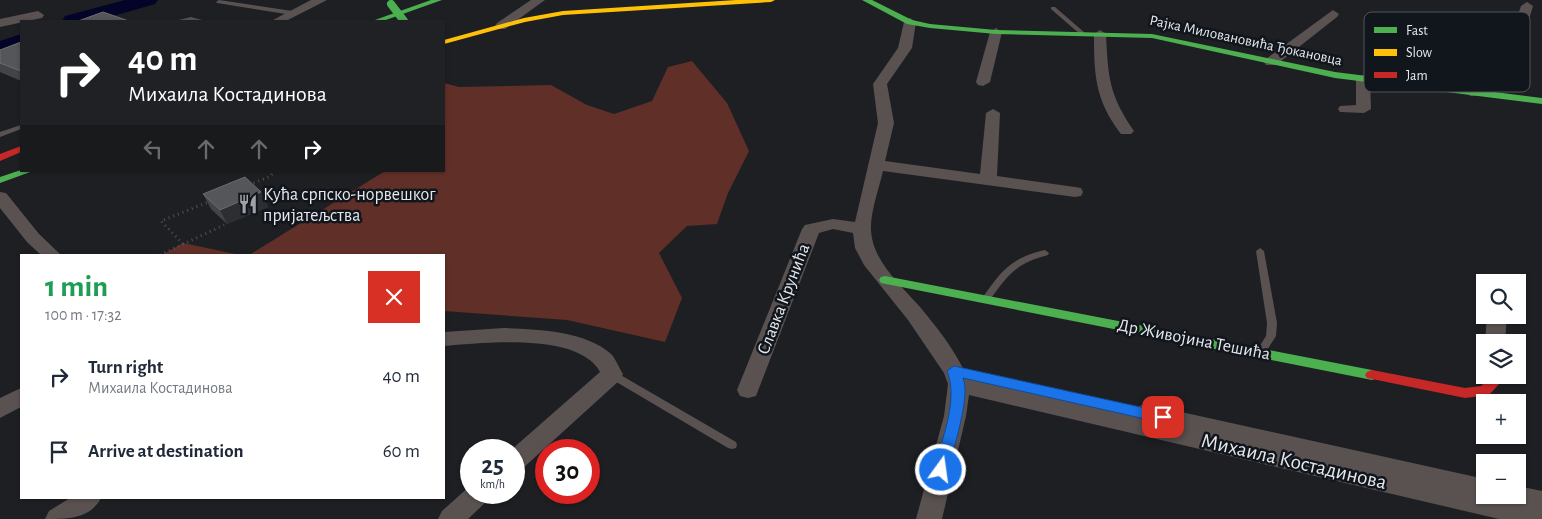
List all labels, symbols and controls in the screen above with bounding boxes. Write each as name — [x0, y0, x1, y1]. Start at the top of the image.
legend — [1364, 12, 1530, 92]
street label: Рајка Миловановића Ђокановца — [1148, 13, 1344, 68]
text: Fast — [1406, 24, 1428, 38]
icon: right — [45, 40, 110, 105]
text: 40 m — [128, 42, 197, 77]
text: Slow — [1406, 46, 1433, 60]
text: Jam — [1406, 69, 1428, 83]
text: Михаила Костадинова — [128, 83, 327, 105]
icon: left — [139, 135, 167, 163]
icon: ahead — [192, 135, 220, 163]
icon: ahead — [245, 135, 273, 163]
icon: right — [298, 135, 326, 163]
place label: Кућа српско-норвешког пријатељства — [263, 186, 436, 225]
restaurant icon: Кућа српско-норвешког пријатељства — [237, 193, 259, 215]
street label: Славка Крунића — [755, 241, 813, 357]
button: close — [368, 271, 420, 323]
text: 1 min — [45, 272, 108, 302]
map controls — [1476, 274, 1526, 504]
button: search — [1476, 274, 1526, 324]
text: 100 m · 17:32 — [45, 307, 122, 323]
street label: Др Живојина Тешића — [1116, 316, 1272, 364]
button: layers — [1476, 334, 1526, 384]
text: Turn right — [88, 358, 163, 377]
icon: right — [45, 363, 73, 391]
text: 40 m — [382, 367, 420, 386]
text: Михаила Костадинова — [88, 380, 233, 396]
button: + — [1476, 394, 1526, 444]
pin — [1142, 396, 1184, 438]
icon: arrive — [1149, 403, 1177, 431]
street label: Михаила Костадинова — [1199, 430, 1389, 493]
icon: arrive — [45, 438, 73, 466]
speed limit sign: 30 — [535, 439, 600, 504]
text: Arrive at destination — [88, 442, 244, 461]
text: 60 m — [383, 442, 420, 461]
position arrow — [914, 443, 966, 495]
text: 25 — [481, 453, 504, 478]
button: − — [1476, 454, 1526, 504]
text: km/h — [480, 478, 505, 490]

